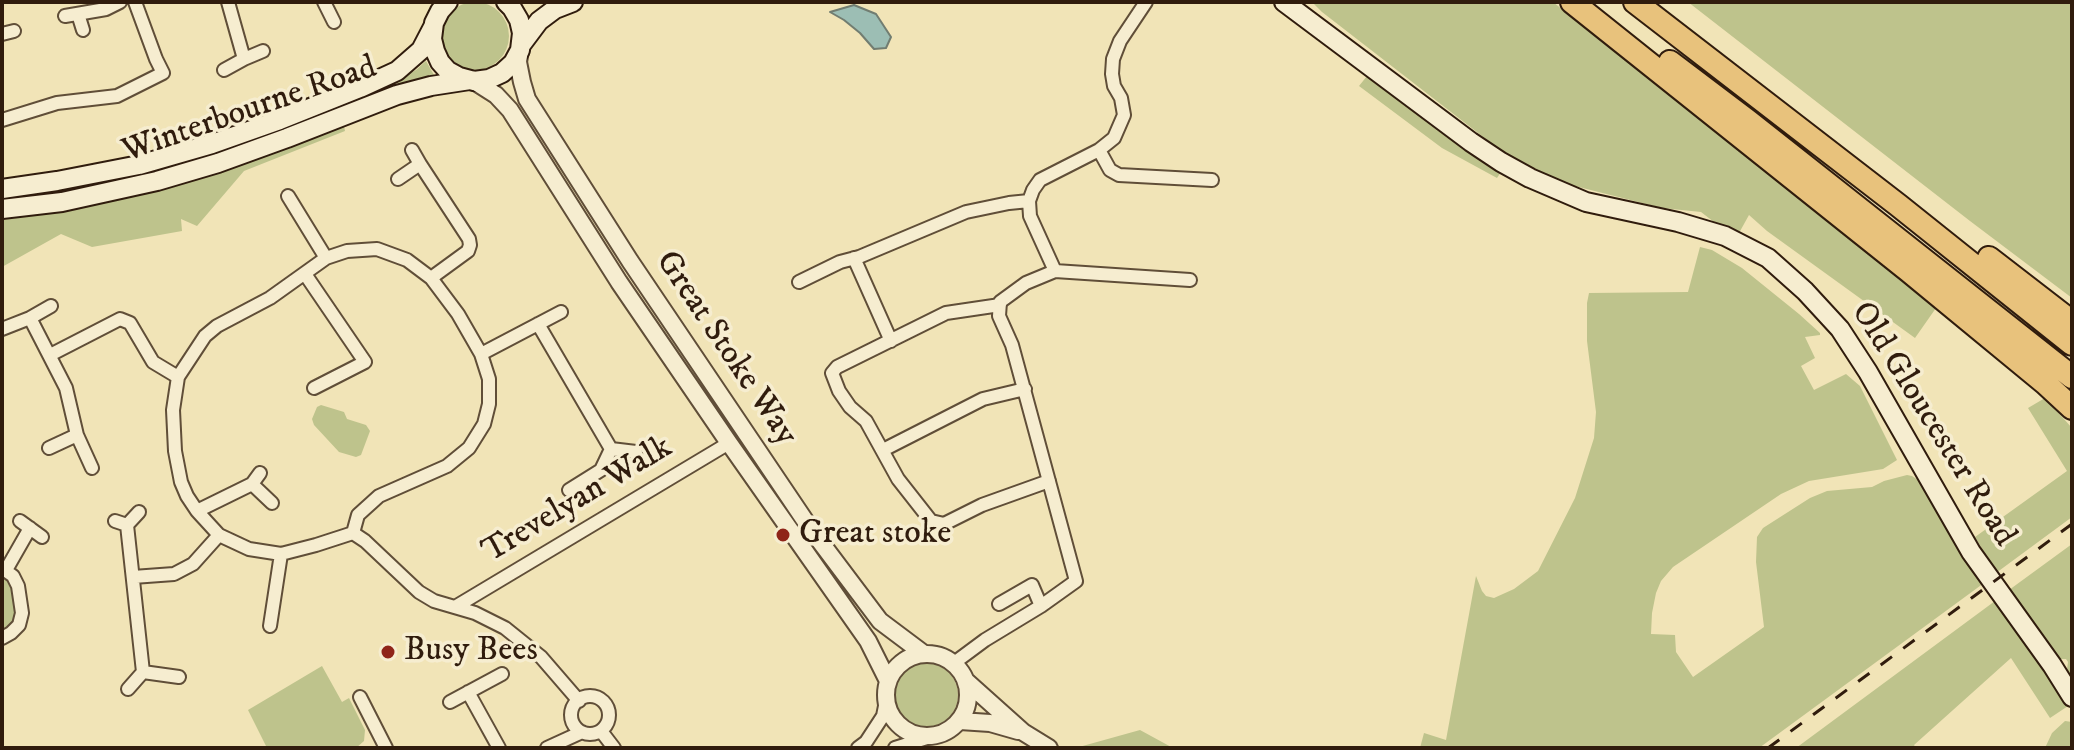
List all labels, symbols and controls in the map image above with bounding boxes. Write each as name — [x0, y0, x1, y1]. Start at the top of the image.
street label: Winterbourne Road — [118, 48, 382, 174]
street label: Great Stoke Way — [645, 244, 805, 454]
street label: Old Gloucester Road — [1840, 295, 2024, 555]
street label: Trevelyan Walk — [476, 428, 680, 574]
place label: Great stoke — [799, 515, 951, 555]
marker: Great stoke — [774, 526, 792, 544]
place label: Busy Bees — [404, 632, 538, 672]
marker: Busy Bees — [379, 643, 397, 661]

